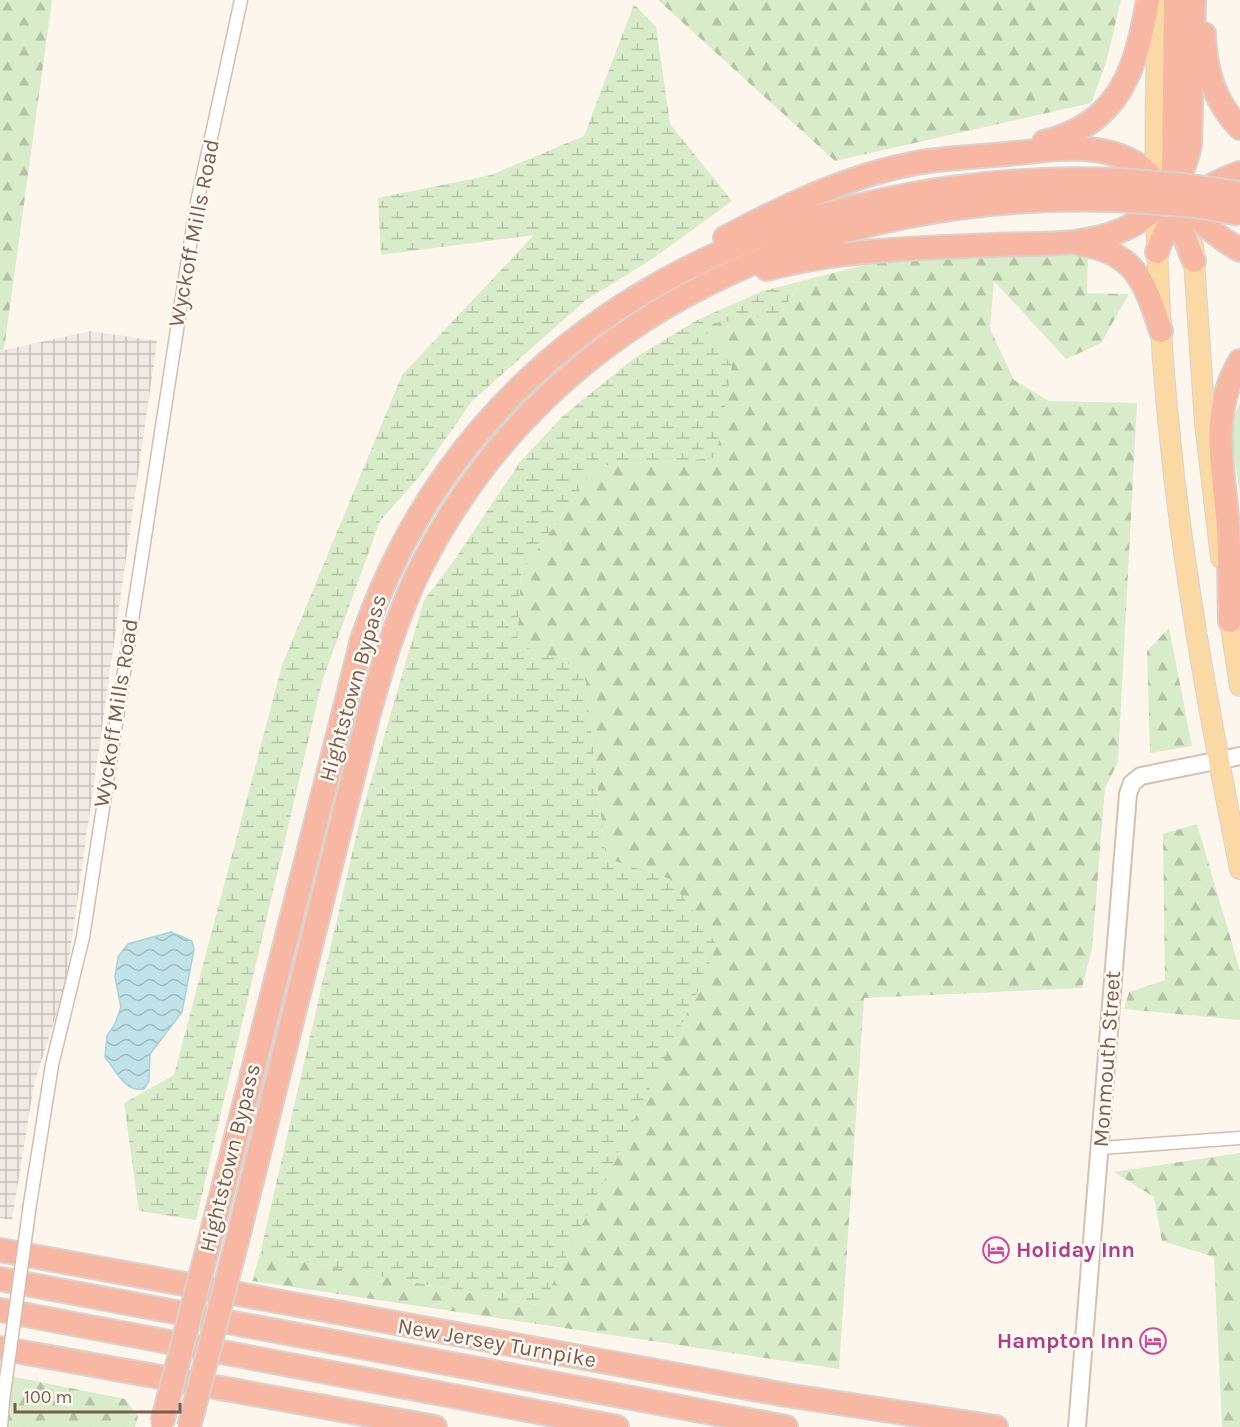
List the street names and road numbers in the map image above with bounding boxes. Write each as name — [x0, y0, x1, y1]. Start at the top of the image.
street label: Wyckoff Mills Road — [163, 137, 225, 329]
street label: Hightstown Bypass — [314, 591, 392, 785]
street label: Wyckoff Mills Road — [88, 617, 144, 809]
street label: Monmouth Street — [1088, 970, 1126, 1148]
street label: Hightstown Bypass — [194, 1061, 266, 1255]
street label: New Jersey Turnpike — [396, 1313, 598, 1373]

